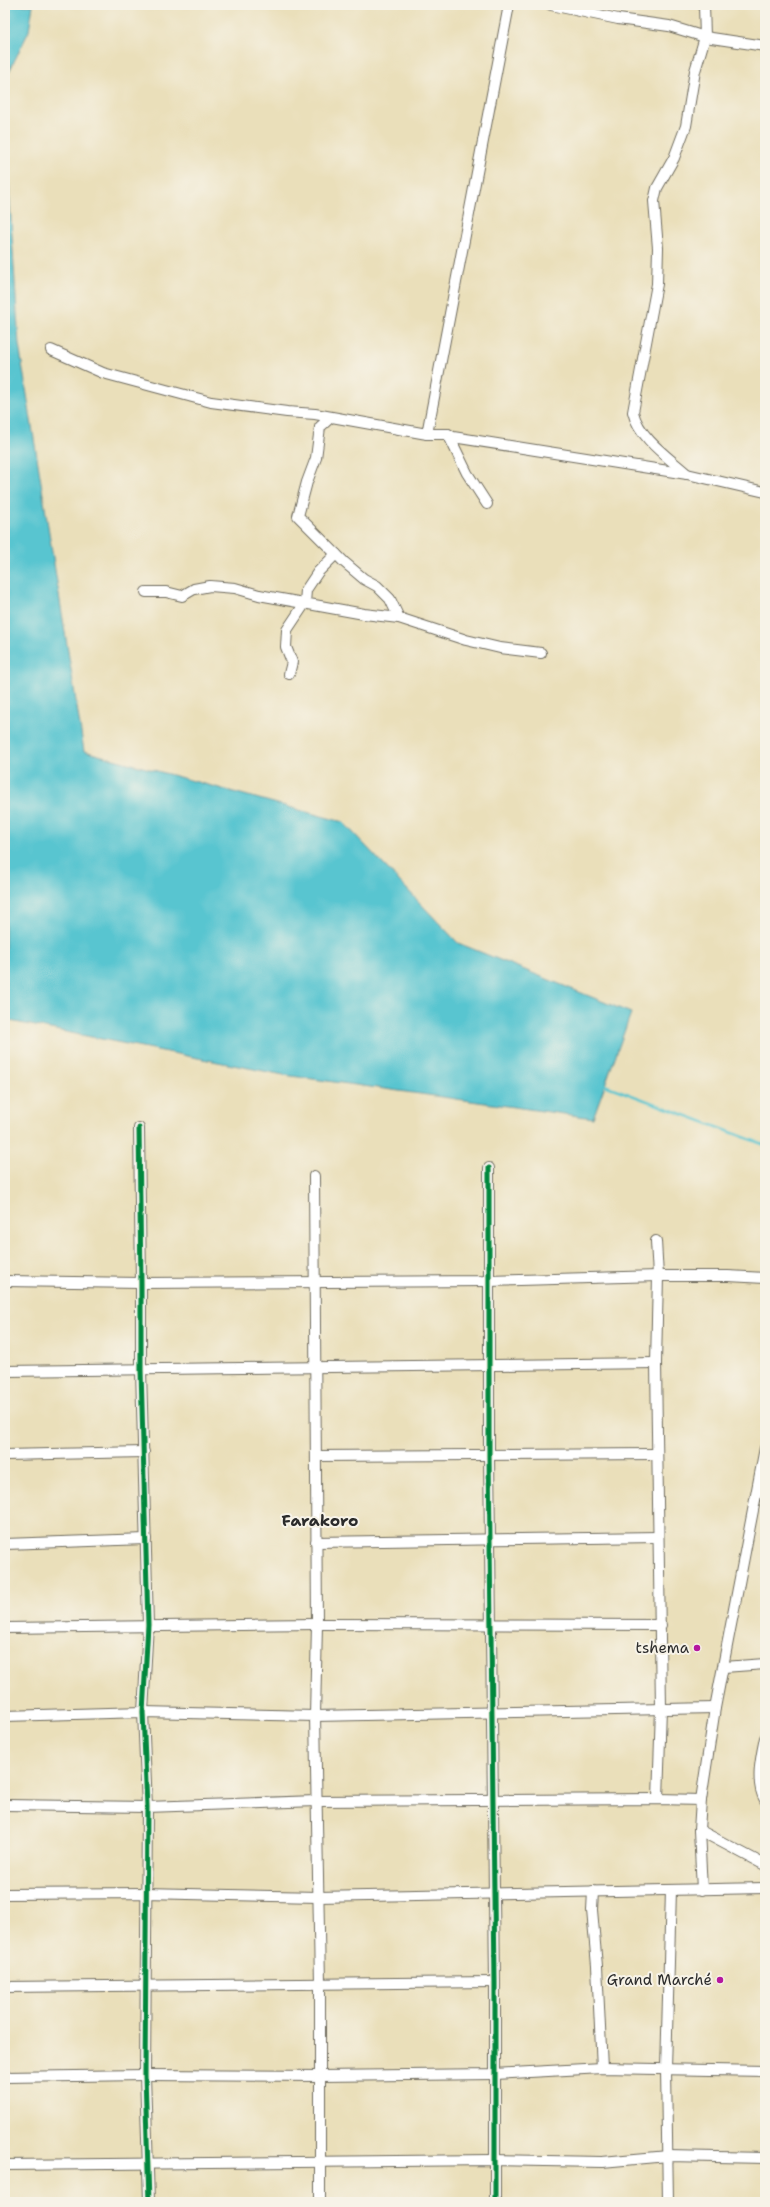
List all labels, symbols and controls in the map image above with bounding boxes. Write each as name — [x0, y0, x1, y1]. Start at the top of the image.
district label: Farakoro — [282, 1510, 358, 1531]
place label: tshema — [636, 1638, 690, 1658]
marker: tshema — [692, 1643, 702, 1653]
place label: Grand Marché — [607, 1970, 712, 1990]
marker: Grand Marché — [715, 1975, 725, 1985]

